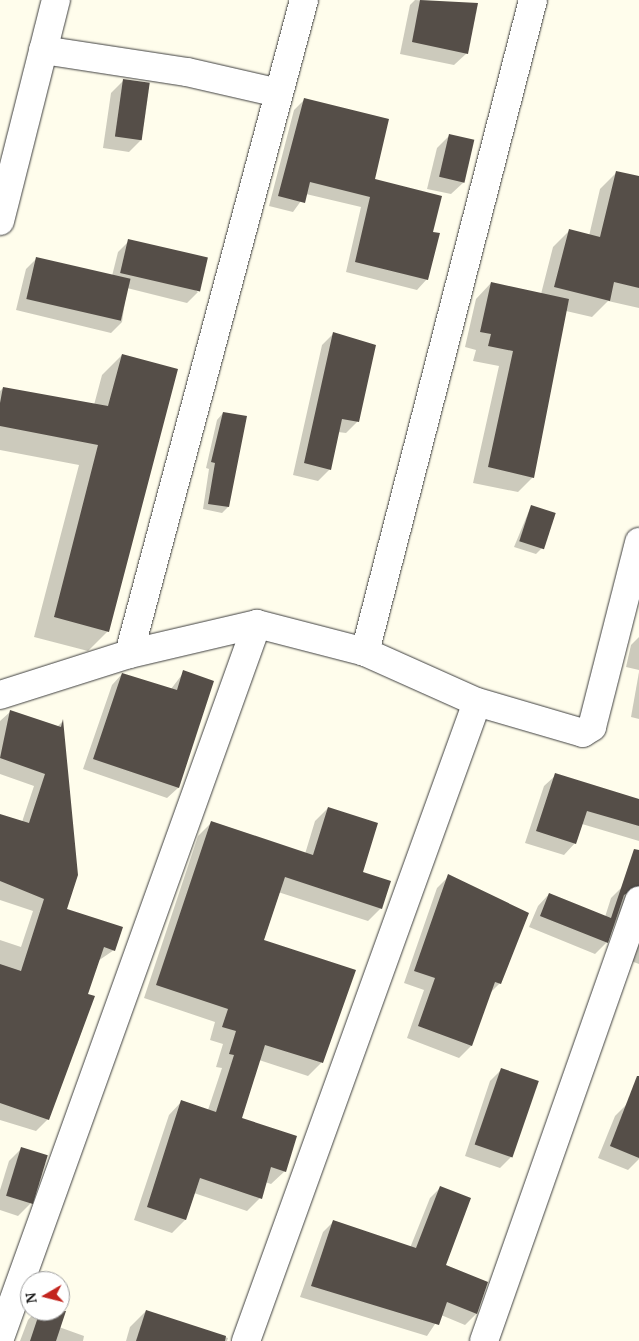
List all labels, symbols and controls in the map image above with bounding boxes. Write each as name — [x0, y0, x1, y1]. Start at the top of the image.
north arrow — [20, 1271, 70, 1321]
text: N — [20, 1291, 41, 1305]

